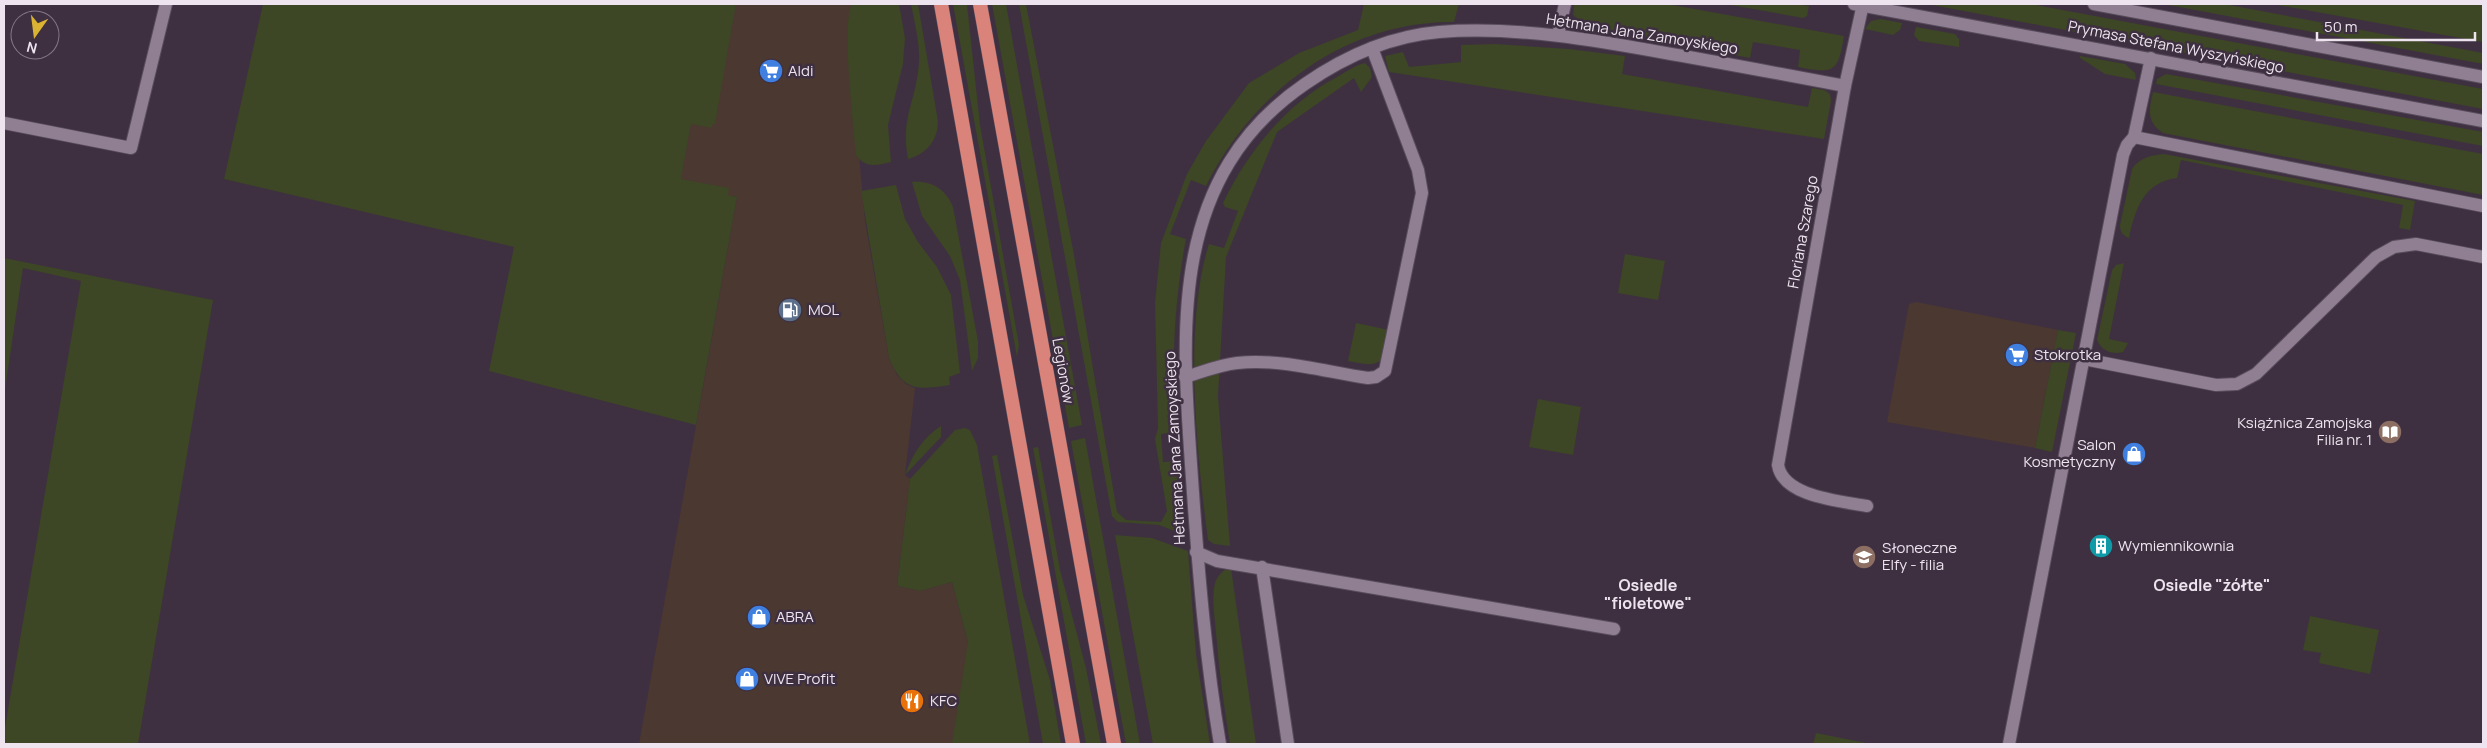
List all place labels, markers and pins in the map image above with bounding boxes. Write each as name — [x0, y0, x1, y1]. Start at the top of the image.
supermarket icon: Aldi — [758, 58, 784, 84]
place label: Aldi — [788, 60, 813, 81]
fuel station icon: MOL — [777, 297, 803, 323]
place label: MOL — [808, 299, 839, 320]
supermarket icon: Stokrotka — [2004, 342, 2030, 368]
place label: Stokrotka — [2034, 344, 2101, 365]
place label: Książnica Zamojska Filia nr. 1 — [2237, 412, 2372, 450]
library icon: Książnica Zamojska Filia nr. 1 — [2377, 419, 2403, 445]
place label: Salon Kosmetyczny — [2023, 434, 2116, 472]
shop icon: Salon Kosmetyczny — [2121, 441, 2147, 467]
building icon: Wymiennikownia — [2088, 533, 2114, 559]
place label: Wymiennikownia — [2118, 535, 2234, 556]
place label: Słoneczne Elfy - filia — [1882, 537, 1957, 575]
school or university icon: Słoneczne Elfy - filia — [1851, 544, 1877, 570]
shop icon: ABRA — [746, 604, 772, 630]
place label: ABRA — [776, 606, 814, 627]
shop icon: VIVE Profit — [734, 666, 760, 692]
place label: VIVE Profit — [764, 668, 835, 689]
restaurant icon: KFC — [899, 688, 925, 714]
place label: KFC — [930, 690, 957, 711]

